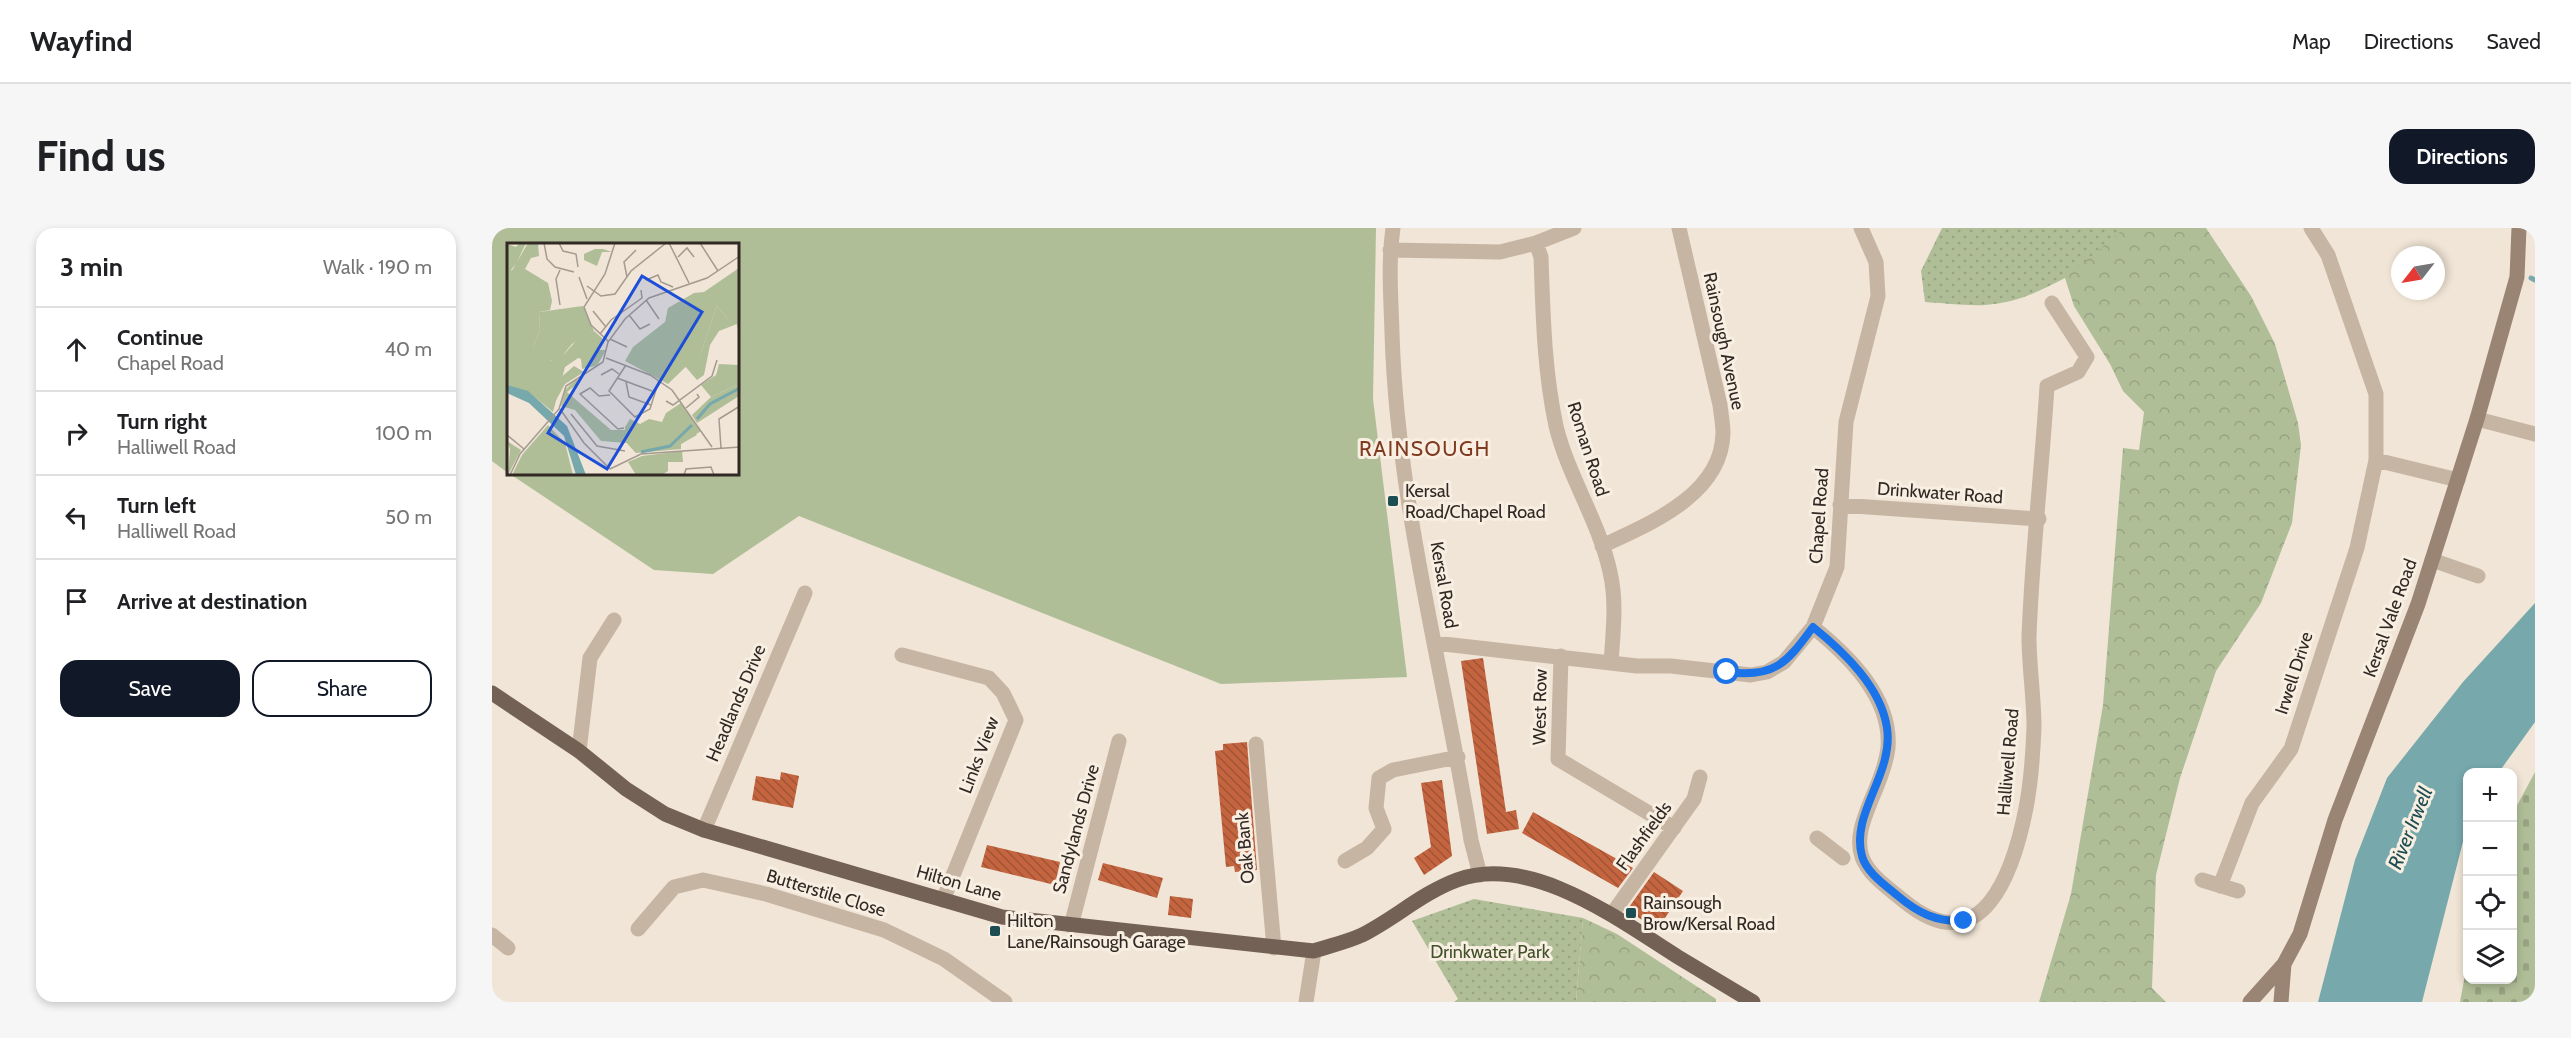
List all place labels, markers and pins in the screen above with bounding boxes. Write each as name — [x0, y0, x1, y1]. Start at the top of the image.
place label: Kersal Road/Chapel Road — [1405, 480, 1546, 523]
marker: Kersal Road/Chapel Road — [1386, 494, 1400, 508]
place label: Rainsough Brow/Kersal Road — [1643, 892, 1775, 935]
marker: Rainsough Brow/Kersal Road — [1624, 906, 1638, 920]
place label: Hilton Lane/Rainsough Garage — [1007, 910, 1186, 953]
marker: Hilton Lane/Rainsough Garage — [988, 924, 1002, 938]

